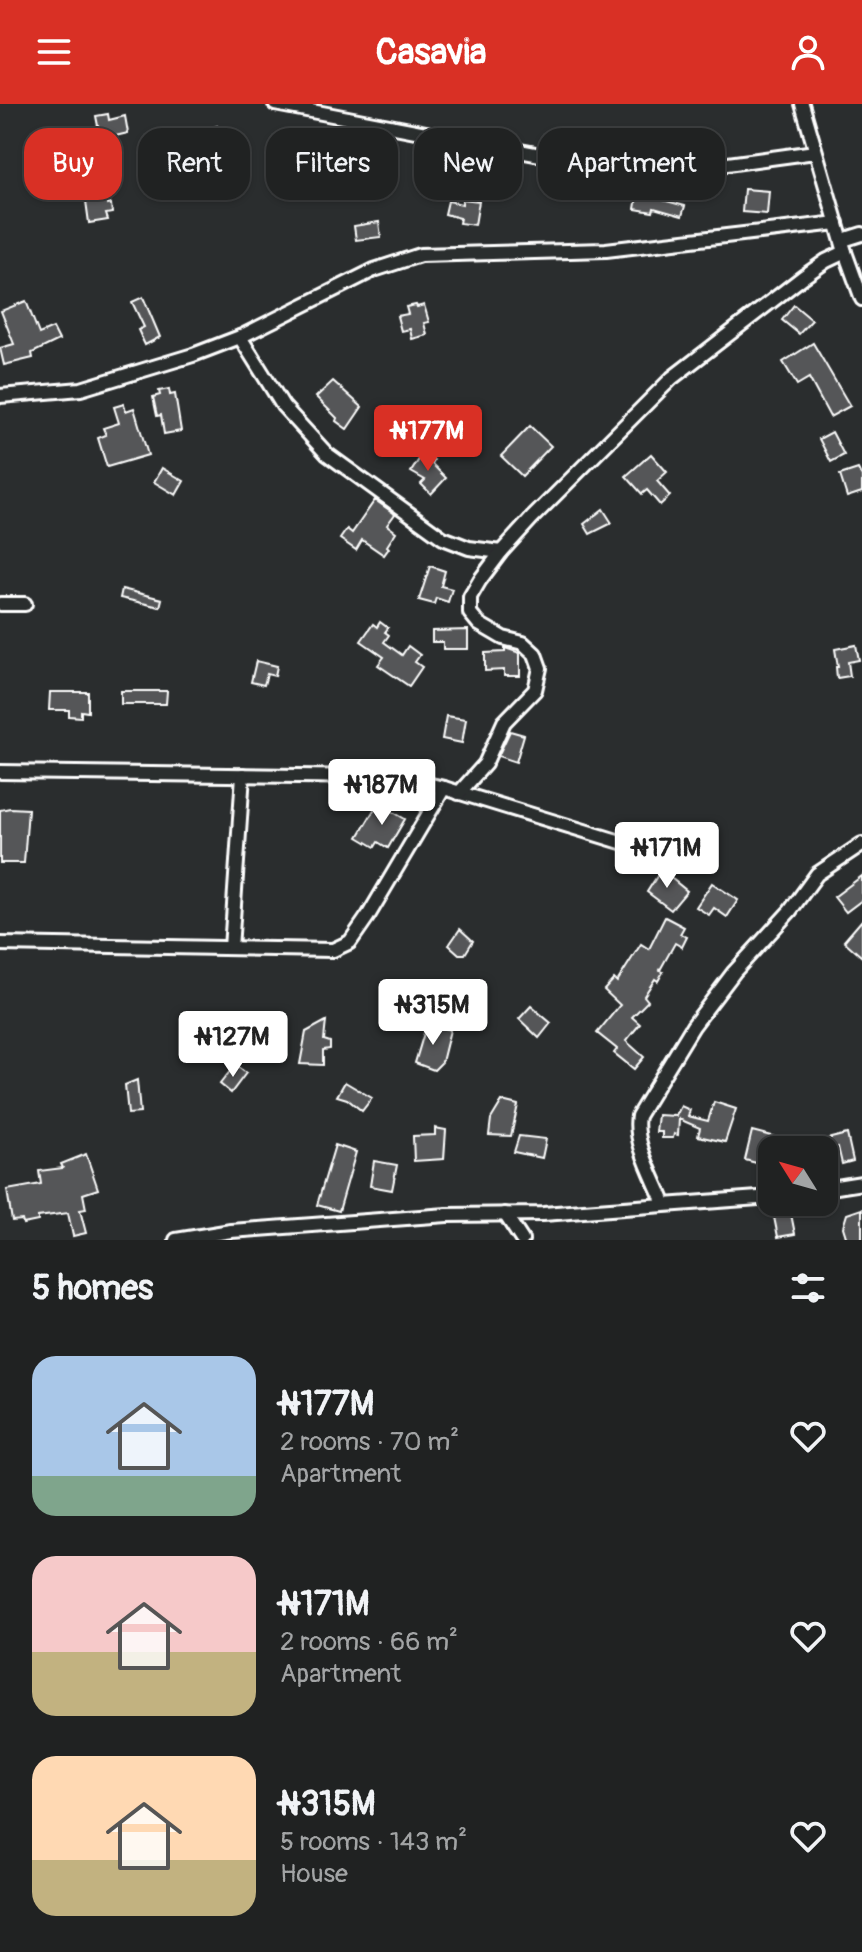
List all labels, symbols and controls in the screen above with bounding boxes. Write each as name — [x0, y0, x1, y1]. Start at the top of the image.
icon: menu — [32, 30, 76, 74]
text: Casavia — [375, 30, 487, 75]
icon: person — [786, 30, 830, 74]
chip: Buy — [24, 128, 122, 200]
chip: Rent — [138, 128, 250, 200]
chip: Filters — [266, 128, 398, 200]
chip: New — [414, 128, 522, 200]
chip: Apartment — [538, 128, 725, 200]
pin: ₦177M — [372, 405, 484, 473]
text: ₦177M — [392, 415, 464, 447]
pin: ₦187M — [326, 759, 438, 827]
text: ₦187M — [346, 769, 418, 801]
pin: ₦171M — [611, 822, 723, 890]
text: ₦171M — [633, 832, 701, 864]
pin: ₦315M — [377, 979, 489, 1047]
text: ₦315M — [396, 989, 470, 1021]
pin: ₦127M — [177, 1011, 289, 1079]
text: ₦127M — [197, 1021, 269, 1053]
north arrow — [758, 1136, 838, 1216]
map controls — [758, 1136, 838, 1216]
icon: filters — [786, 1266, 830, 1310]
text: 5 homes — [32, 1267, 153, 1310]
text: ₦177M — [280, 1383, 374, 1426]
icon: home — [96, 1388, 192, 1484]
icon: heart — [786, 1414, 830, 1458]
text: 2 rooms · 70 m² — [280, 1426, 459, 1458]
text: Apartment — [280, 1458, 401, 1490]
text: ₦171M — [280, 1583, 369, 1626]
icon: home — [96, 1588, 192, 1684]
icon: heart — [786, 1614, 830, 1658]
text: 2 rooms · 66 m² — [280, 1626, 458, 1658]
text: Apartment — [280, 1658, 401, 1690]
text: ₦315M — [280, 1783, 376, 1826]
icon: home — [96, 1788, 192, 1884]
icon: heart — [786, 1814, 830, 1858]
text: 5 rooms · 143 m² — [280, 1826, 467, 1858]
text: House — [280, 1858, 348, 1890]

